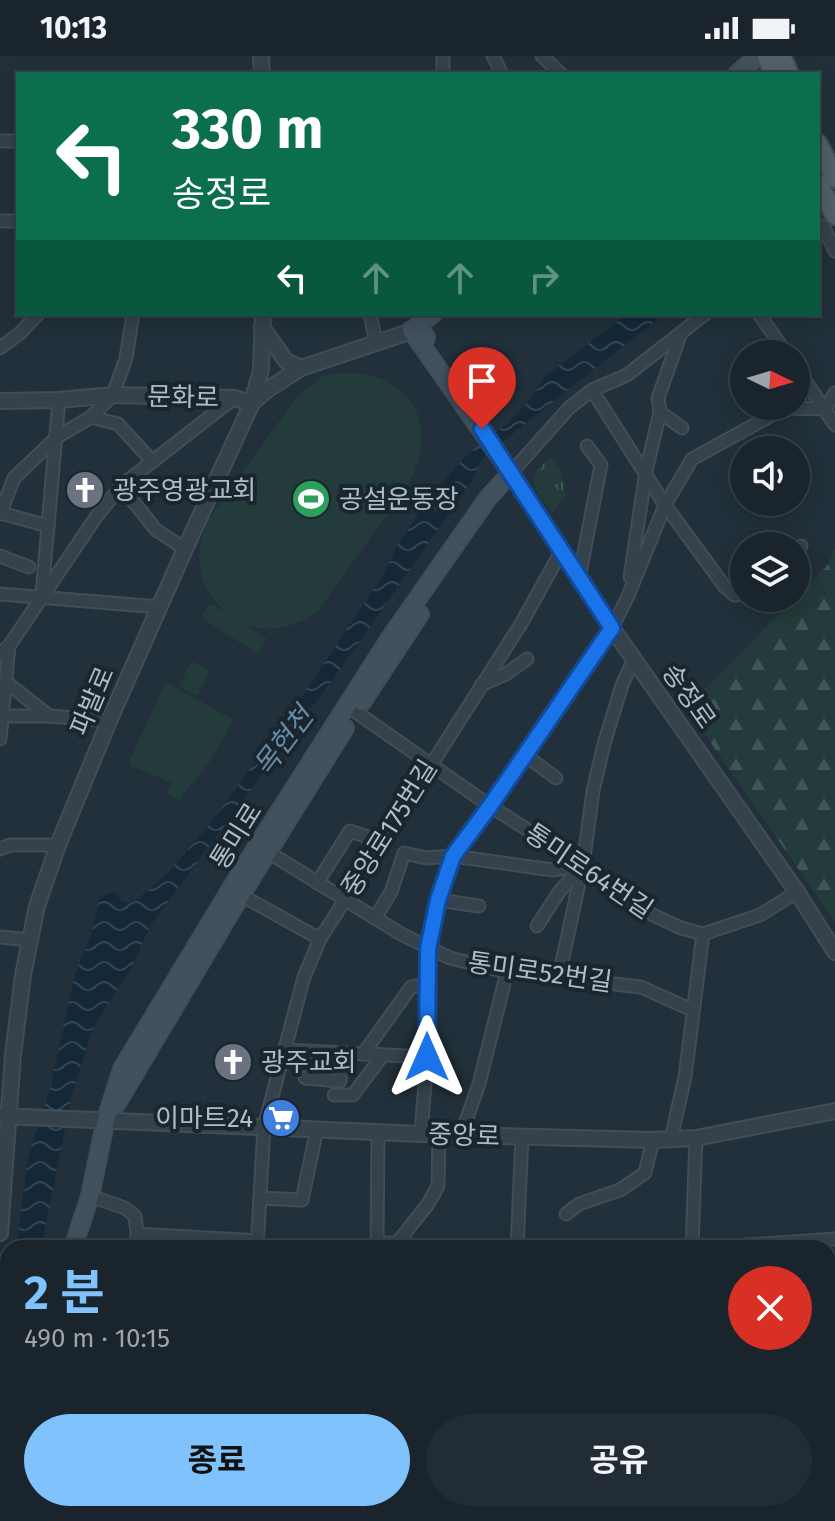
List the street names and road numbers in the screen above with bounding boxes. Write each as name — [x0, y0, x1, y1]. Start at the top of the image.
street label: 문화로 — [147, 381, 219, 414]
street label: 송정로 — [655, 658, 722, 735]
street label: 파발로 — [64, 662, 121, 740]
street label: 중앙로175번길 — [335, 754, 444, 902]
street label: 통미로 — [204, 798, 269, 875]
street label: 통미로64번길 — [519, 817, 658, 925]
street label: 통미로52번길 — [466, 947, 614, 998]
street label: 중앙로 — [428, 1119, 500, 1152]

